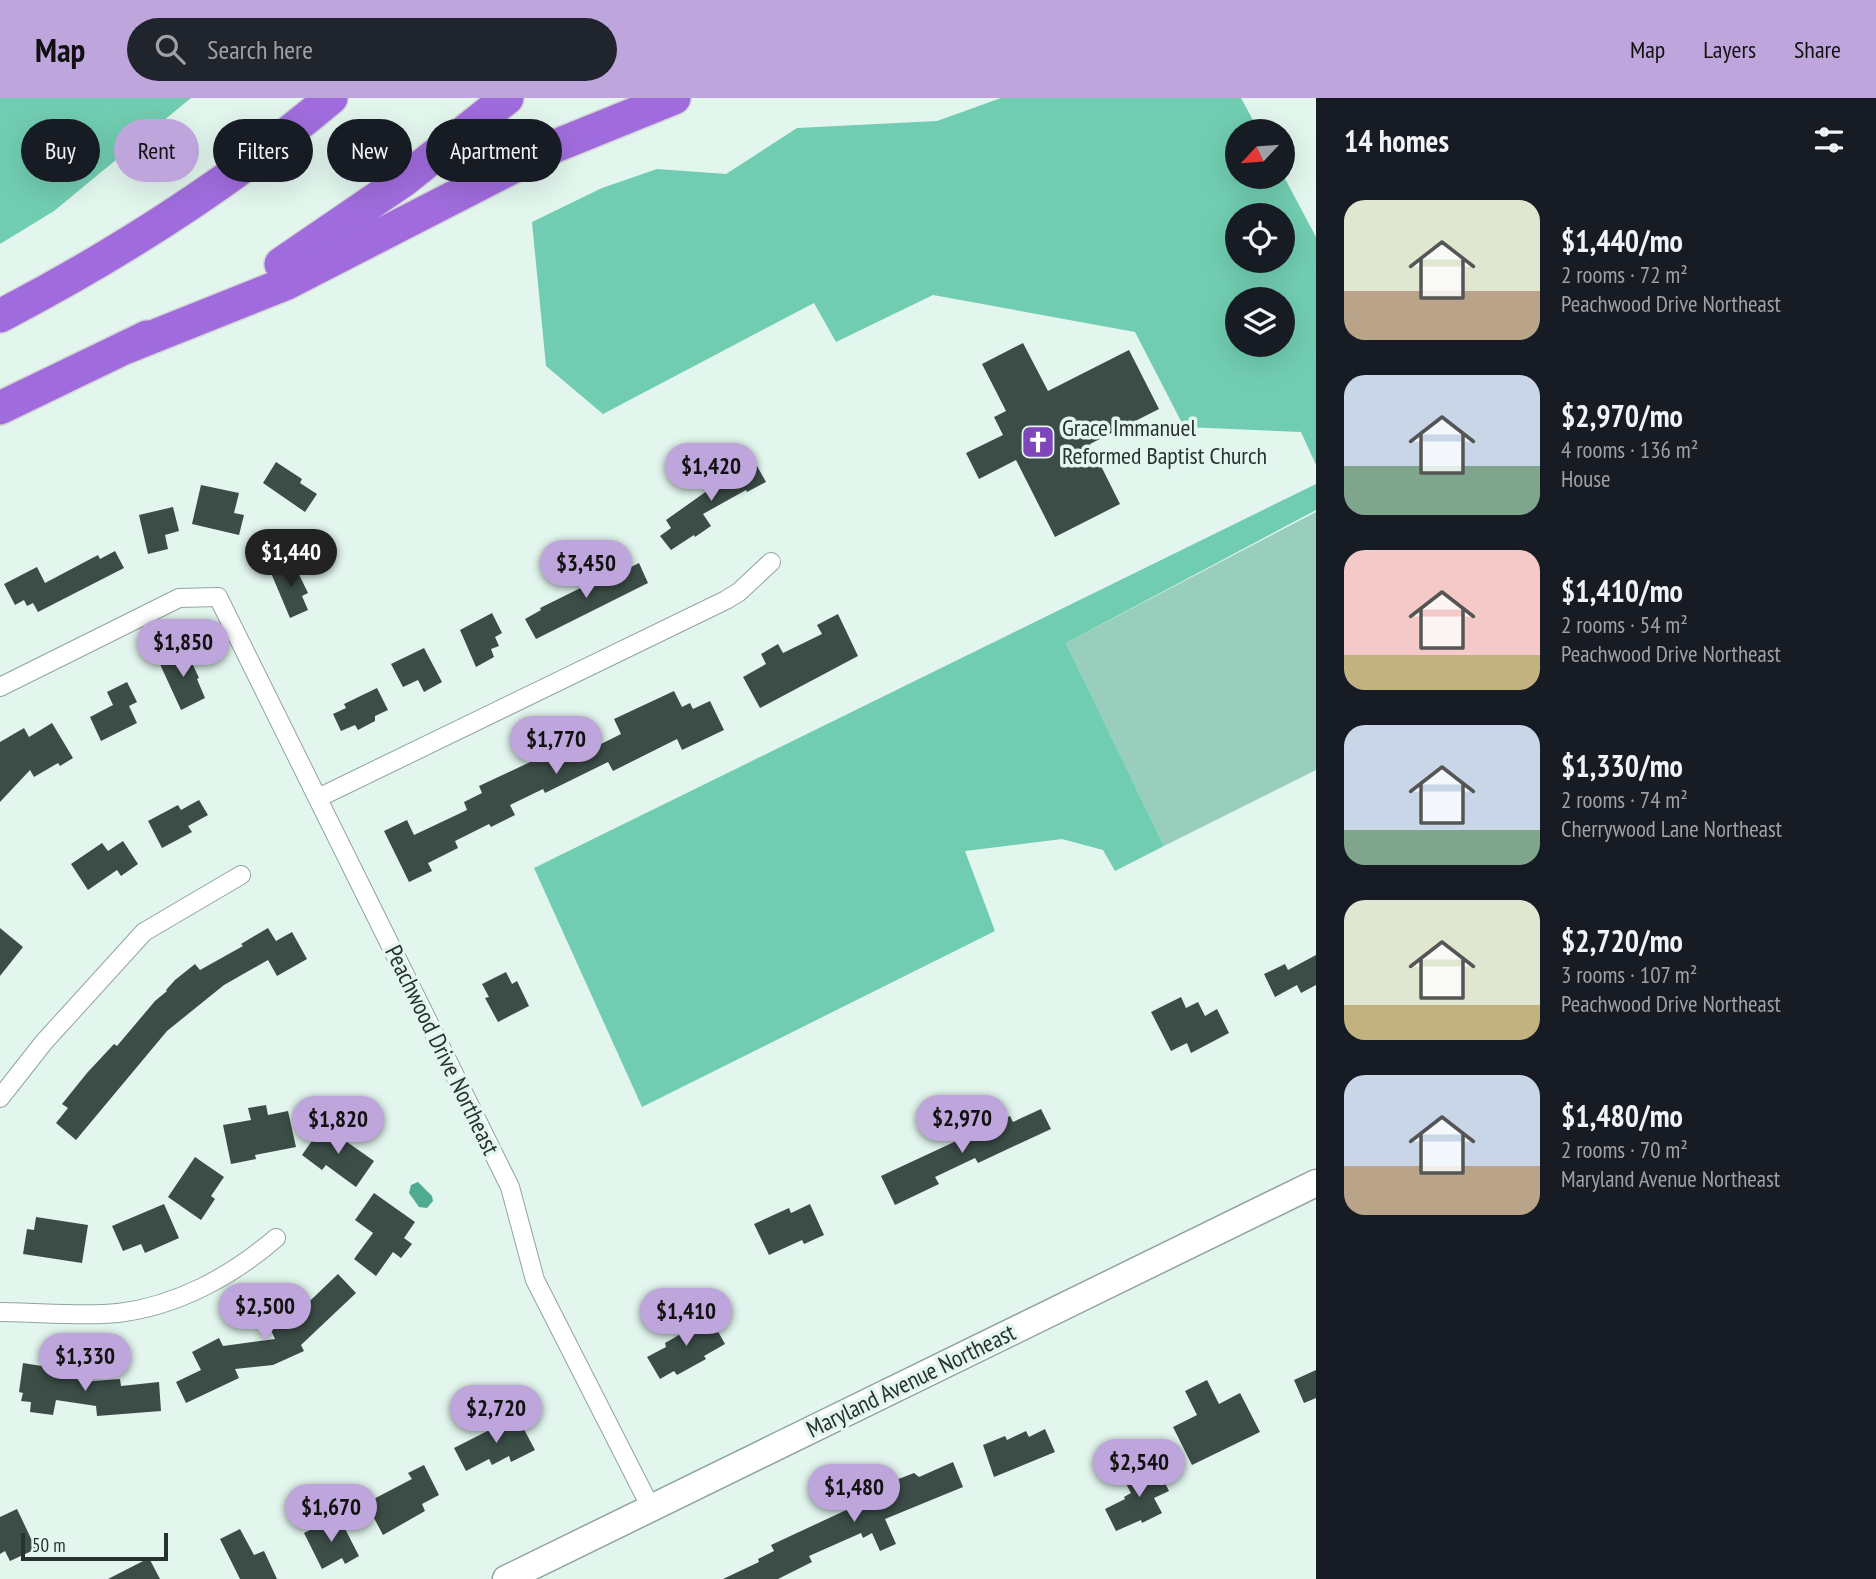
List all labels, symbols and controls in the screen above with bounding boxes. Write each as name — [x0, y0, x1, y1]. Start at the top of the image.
search box — [127, 18, 617, 81]
text: Map — [35, 28, 85, 71]
icon: search — [151, 30, 189, 68]
text: Search here — [207, 33, 313, 66]
text: Map — [1630, 34, 1665, 65]
text: Layers — [1703, 34, 1756, 65]
text: Share — [1794, 34, 1841, 65]
chip: Buy — [21, 119, 100, 182]
chip: Rent — [114, 119, 199, 182]
chip: Filters — [213, 119, 313, 182]
chip: New — [327, 119, 412, 182]
chip: Apartment — [426, 119, 562, 182]
north arrow — [1225, 119, 1295, 189]
map controls — [1225, 119, 1295, 357]
text: 14 homes — [1344, 121, 1449, 160]
icon: filters — [1810, 121, 1848, 159]
button: locate — [1225, 203, 1295, 273]
text: $1,440/mo — [1561, 221, 1683, 260]
icon: home — [1400, 228, 1484, 312]
text: 2 rooms · 72 m² — [1561, 260, 1688, 289]
button: layers — [1225, 287, 1295, 357]
text: Peachwood Drive Northeast — [1561, 289, 1781, 318]
text: $2,970/mo — [1561, 396, 1683, 435]
icon: home — [1400, 403, 1484, 487]
place label: Grace Immanuel Reformed Baptist Church — [1062, 412, 1267, 471]
church icon: Grace Immanuel Reformed Baptist Church — [1019, 423, 1057, 461]
text: 4 rooms · 136 m² — [1561, 435, 1698, 464]
pin: $1,420 — [654, 444, 768, 503]
text: $1,420 — [681, 451, 741, 480]
text: House — [1561, 464, 1611, 493]
pin: $1,440 — [234, 530, 348, 589]
text: $1,440 — [261, 537, 321, 566]
pin: $3,450 — [529, 540, 643, 600]
text: $3,450 — [556, 548, 616, 577]
text: $1,410/mo — [1561, 571, 1683, 610]
icon: home — [1400, 578, 1484, 662]
text: 2 rooms · 54 m² — [1561, 610, 1688, 639]
pin: $1,850 — [126, 620, 240, 679]
text: $1,850 — [153, 627, 213, 656]
text: Peachwood Drive Northeast — [1561, 639, 1781, 668]
pin: $1,770 — [499, 716, 613, 776]
text: $1,770 — [526, 724, 586, 753]
text: $1,330/mo — [1561, 746, 1683, 785]
icon: home — [1400, 753, 1484, 837]
text: 2 rooms · 74 m² — [1561, 785, 1688, 814]
text: Cherrywood Lane Northeast — [1561, 814, 1782, 843]
text: $2,720/mo — [1561, 921, 1683, 960]
icon: home — [1400, 928, 1484, 1012]
street label: Peachwood Drive Northeast — [378, 940, 507, 1160]
text: 3 rooms · 107 m² — [1561, 960, 1697, 989]
text: Peachwood Drive Northeast — [1561, 989, 1781, 1018]
pin: $1,820 — [281, 1096, 395, 1156]
pin: $2,970 — [905, 1096, 1019, 1155]
text: $1,480/mo — [1561, 1096, 1683, 1135]
text: $2,970 — [932, 1103, 992, 1132]
icon: home — [1400, 1103, 1484, 1187]
text: $1,820 — [308, 1104, 368, 1133]
text: 2 rooms · 70 m² — [1561, 1135, 1688, 1164]
text: Maryland Avenue Northeast — [1561, 1164, 1780, 1193]
pin: $2,500 — [208, 1284, 322, 1343]
pin: $1,410 — [629, 1288, 743, 1348]
text: $2,500 — [235, 1291, 295, 1320]
text: $1,410 — [656, 1296, 716, 1325]
street label: Maryland Avenue Northeast — [801, 1316, 1021, 1445]
pin: $1,330 — [28, 1334, 142, 1393]
text: $1,330 — [55, 1341, 115, 1370]
pin: $2,720 — [439, 1386, 553, 1445]
text: $2,720 — [466, 1393, 526, 1422]
pin: $2,540 — [1082, 1440, 1196, 1499]
text: $2,540 — [1109, 1447, 1169, 1476]
pin: $1,480 — [797, 1464, 911, 1524]
text: $1,480 — [824, 1472, 884, 1501]
pin: $1,670 — [274, 1484, 388, 1544]
text: $1,670 — [301, 1492, 361, 1521]
scale bar — [21, 1530, 168, 1562]
text: 50 m — [32, 1533, 66, 1557]

